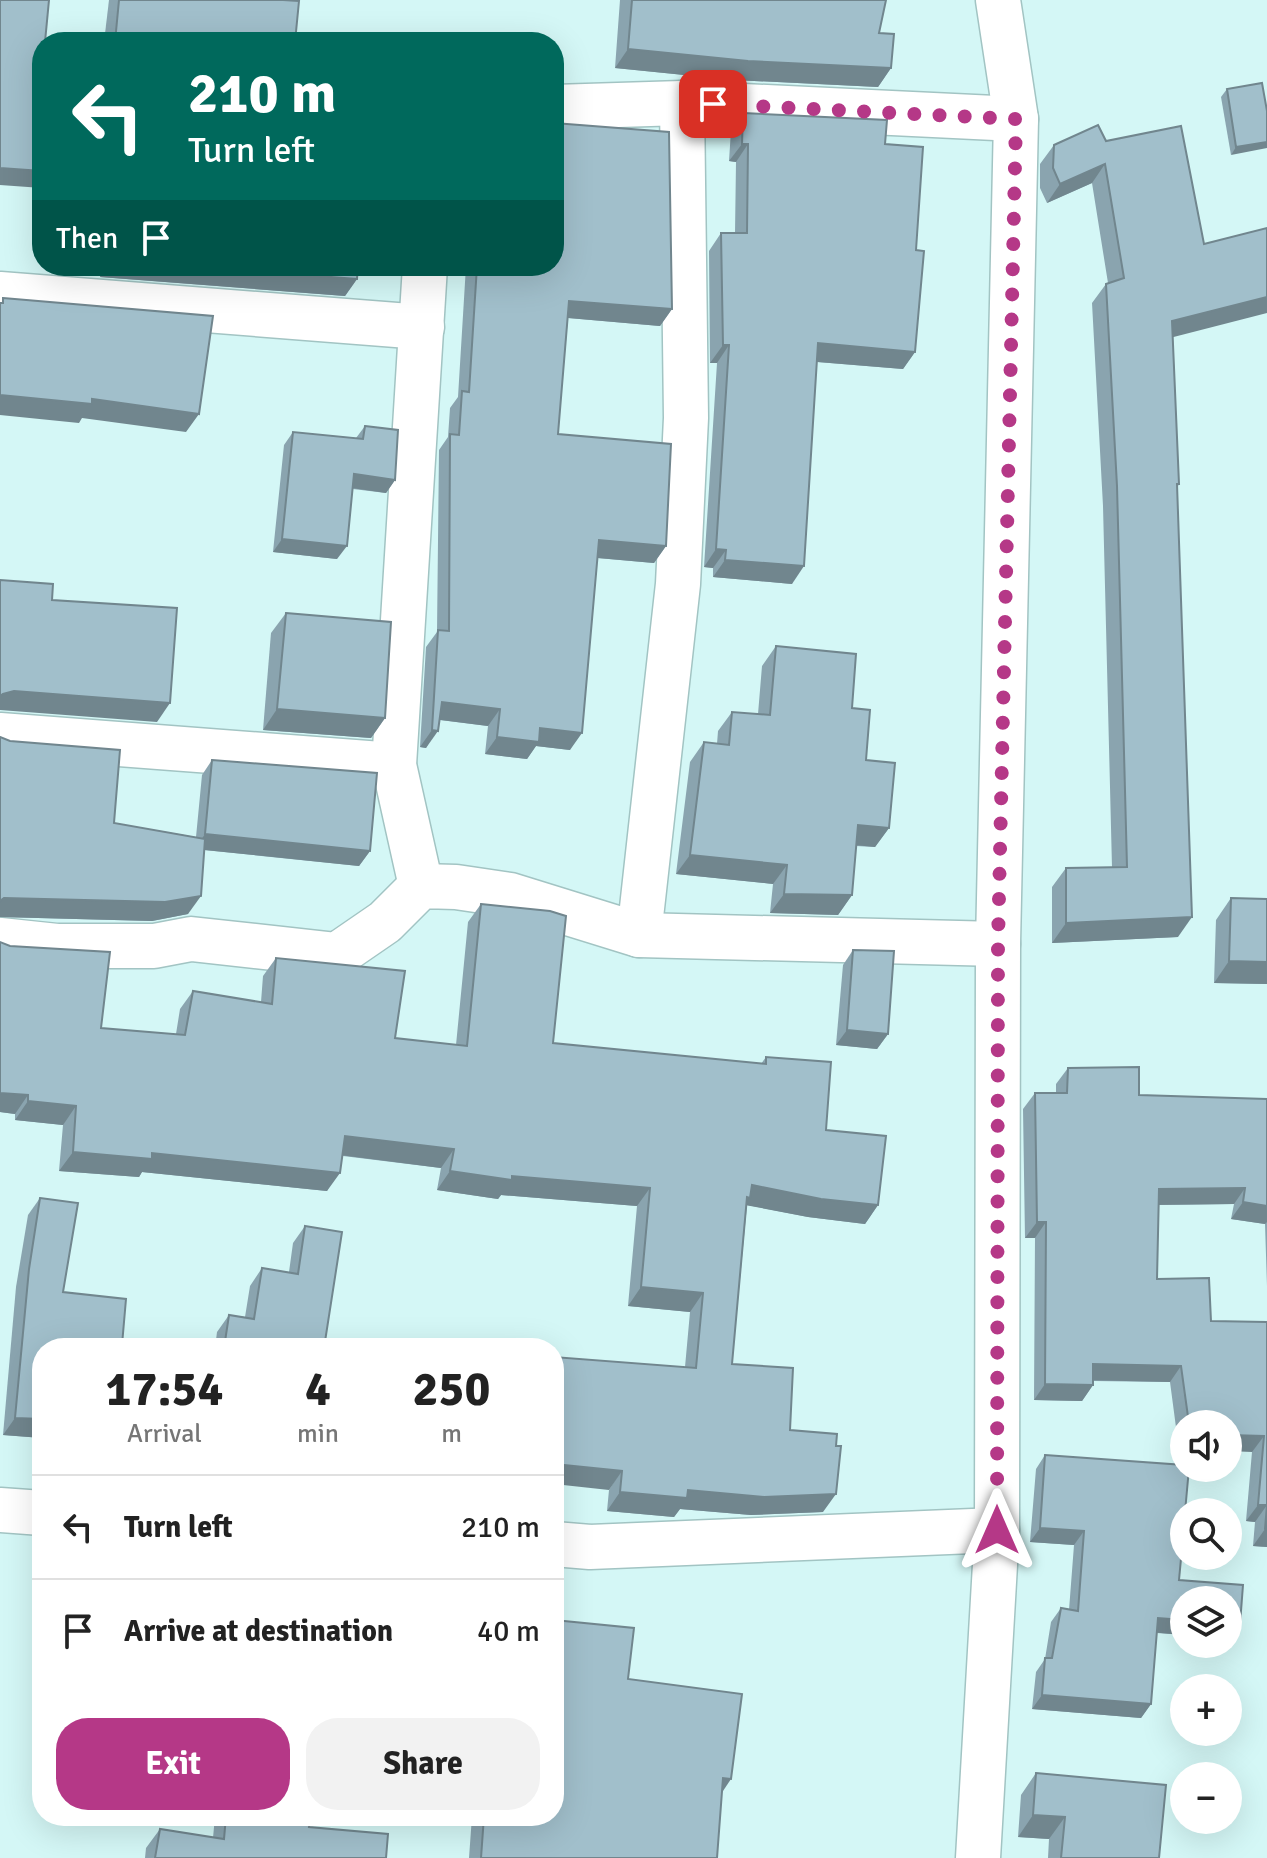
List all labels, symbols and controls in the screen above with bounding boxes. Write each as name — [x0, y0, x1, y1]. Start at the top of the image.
text: 210 m — [188, 59, 336, 128]
icon: left — [56, 64, 160, 168]
pin — [679, 70, 747, 138]
icon: arrive — [691, 82, 735, 126]
text: Turn left — [188, 128, 315, 173]
icon: arrive — [134, 216, 178, 260]
text: Then — [56, 220, 118, 257]
text: 17:54 — [106, 1360, 223, 1419]
text: 4 — [305, 1360, 331, 1419]
text: 250 — [413, 1360, 490, 1419]
map controls — [1170, 1410, 1242, 1834]
button: sound — [1170, 1410, 1242, 1482]
text: Arrival — [127, 1418, 202, 1450]
text: min — [297, 1418, 339, 1450]
text: m — [441, 1418, 462, 1450]
position arrow — [955, 1488, 1039, 1572]
button: search — [1170, 1498, 1242, 1570]
icon: left — [56, 1505, 100, 1549]
text: Turn left — [124, 1509, 233, 1546]
text: 210 m — [461, 1509, 540, 1546]
button: layers — [1170, 1586, 1242, 1658]
icon: arrive — [56, 1609, 100, 1653]
text: Arrive at destination — [124, 1613, 393, 1650]
text: 40 m — [477, 1613, 540, 1650]
button: + — [1170, 1674, 1242, 1746]
button: Exit — [56, 1718, 290, 1810]
button: Share — [306, 1718, 540, 1810]
button: − — [1170, 1762, 1242, 1834]

